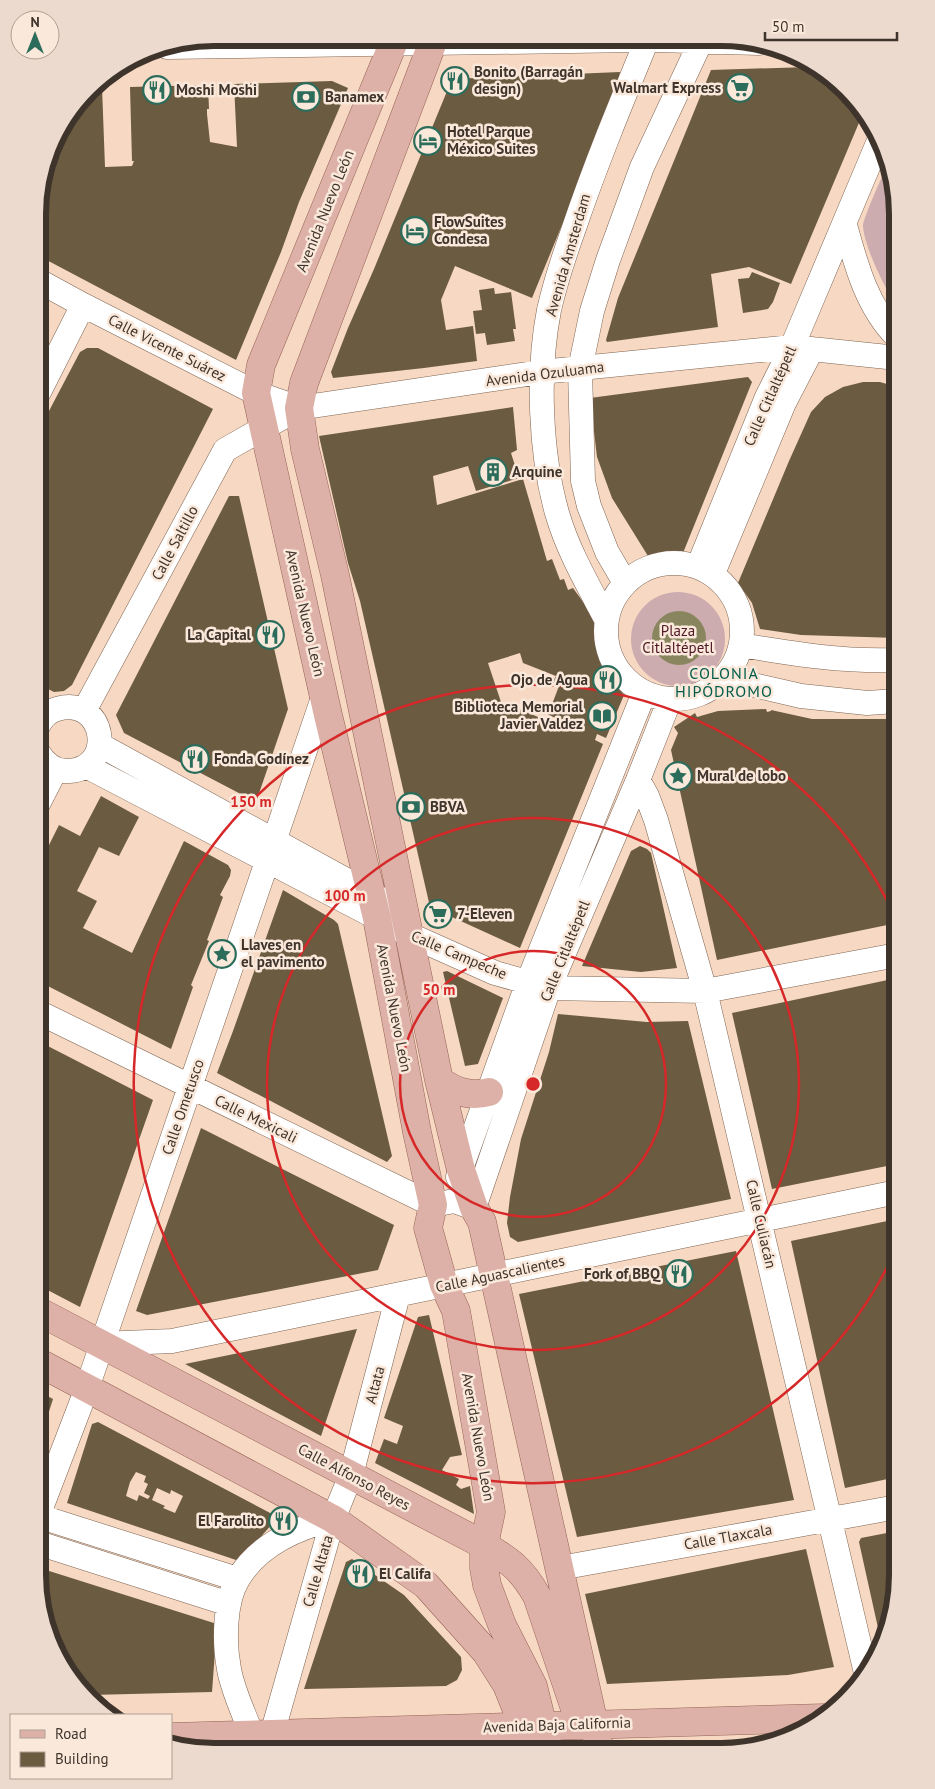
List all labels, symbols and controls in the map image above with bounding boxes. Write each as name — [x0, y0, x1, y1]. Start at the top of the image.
north arrow — [10, 10, 60, 60]
scale bar — [765, 10, 898, 42]
text: N — [30, 13, 40, 31]
text: 50 m — [772, 17, 805, 36]
place label: Bonito (Barragán design) — [474, 62, 583, 98]
restaurant icon: Bonito (Barragán design) — [440, 66, 470, 96]
supermarket icon: Walmart Express — [725, 73, 755, 103]
restaurant icon: Moshi Moshi — [142, 75, 172, 105]
place label: Walmart Express — [613, 78, 721, 97]
place label: Moshi Moshi — [176, 80, 257, 99]
bank icon: Banamex — [291, 82, 321, 112]
place label: Banamex — [325, 87, 384, 106]
place label: Hotel Parque México Suites — [447, 122, 535, 158]
hotel icon: Hotel Parque México Suites — [413, 126, 443, 156]
street label: Avenida Nuevo León — [291, 147, 358, 275]
street label: Avenida Amsterdam — [541, 191, 594, 318]
place label: FlowSuites Condesa — [434, 212, 504, 248]
hotel icon: FlowSuites Condesa — [400, 216, 430, 246]
street label: Calle Vicente Suárez — [105, 310, 229, 385]
street label: Calle Citlaltépetl — [739, 342, 800, 449]
street label: Avenida Ozuluama — [485, 357, 605, 390]
building icon: Arquine — [478, 457, 508, 487]
place label: Arquine — [512, 462, 563, 481]
street label: Calle Saltillo — [147, 502, 202, 583]
street label: Avenida Nuevo León — [282, 548, 329, 678]
restaurant icon: La Capital — [255, 620, 285, 650]
park label: Plaza Citlaltépetl — [642, 621, 714, 657]
place label: La Capital — [187, 625, 252, 644]
district label: COLONIA HIPÓDROMO — [675, 663, 773, 701]
restaurant icon: Ojo de Agua — [592, 665, 622, 695]
place label: Ojo de Agua — [511, 670, 588, 689]
place label: Biblioteca Memorial Javier Valdez — [454, 697, 584, 733]
library icon: Biblioteca Memorial Javier Valdez — [587, 701, 617, 731]
restaurant icon: Fonda Godínez — [180, 744, 210, 774]
place label: Fonda Godínez — [214, 749, 309, 768]
place icon: Mural de lobo — [663, 761, 693, 791]
place label: Mural de lobo — [697, 766, 786, 785]
text: 150 m — [230, 792, 272, 811]
bank icon: BBVA — [396, 792, 426, 822]
place label: BBVA — [430, 797, 466, 816]
text: 100 m — [324, 886, 366, 905]
street label: Calle Citlaltépetl — [536, 897, 594, 1004]
supermarket icon: 7-Eleven — [423, 899, 453, 929]
place label: 7-Eleven — [457, 904, 512, 923]
street label: Calle Campeche — [408, 926, 510, 983]
place label: Llaves en el pavimento — [241, 935, 325, 971]
place icon: Llaves en el pavimento — [207, 939, 237, 969]
street label: Avenida Nuevo León — [373, 942, 416, 1073]
text: 50 m — [423, 980, 455, 999]
street label: Calle Ometusco — [157, 1056, 208, 1157]
centre of rings — [524, 1075, 542, 1093]
street label: Calle Mexicali — [212, 1090, 301, 1147]
street label: Calle Culiacán — [742, 1178, 781, 1270]
street label: Calle Aguascalientes — [434, 1251, 566, 1296]
restaurant icon: Fork of BBQ — [664, 1259, 694, 1289]
place label: Fork of BBQ — [584, 1264, 661, 1283]
street label: Altata — [360, 1364, 389, 1406]
street label: Avenida Nuevo León — [458, 1371, 499, 1502]
street label: Calle Alfonso Reyes — [295, 1439, 414, 1514]
restaurant icon: El Farolito — [268, 1506, 298, 1536]
place label: El Farolito — [198, 1511, 264, 1530]
street label: Calle Tlaxcala — [682, 1519, 773, 1554]
street label: Calle Altata — [298, 1533, 337, 1609]
restaurant icon: El Califa — [345, 1559, 375, 1589]
place label: El Califa — [379, 1564, 431, 1583]
street label: Avenida Baja California — [483, 1712, 631, 1737]
legend — [10, 1714, 172, 1779]
text: Road — [55, 1724, 87, 1743]
text: Building — [55, 1749, 109, 1768]

